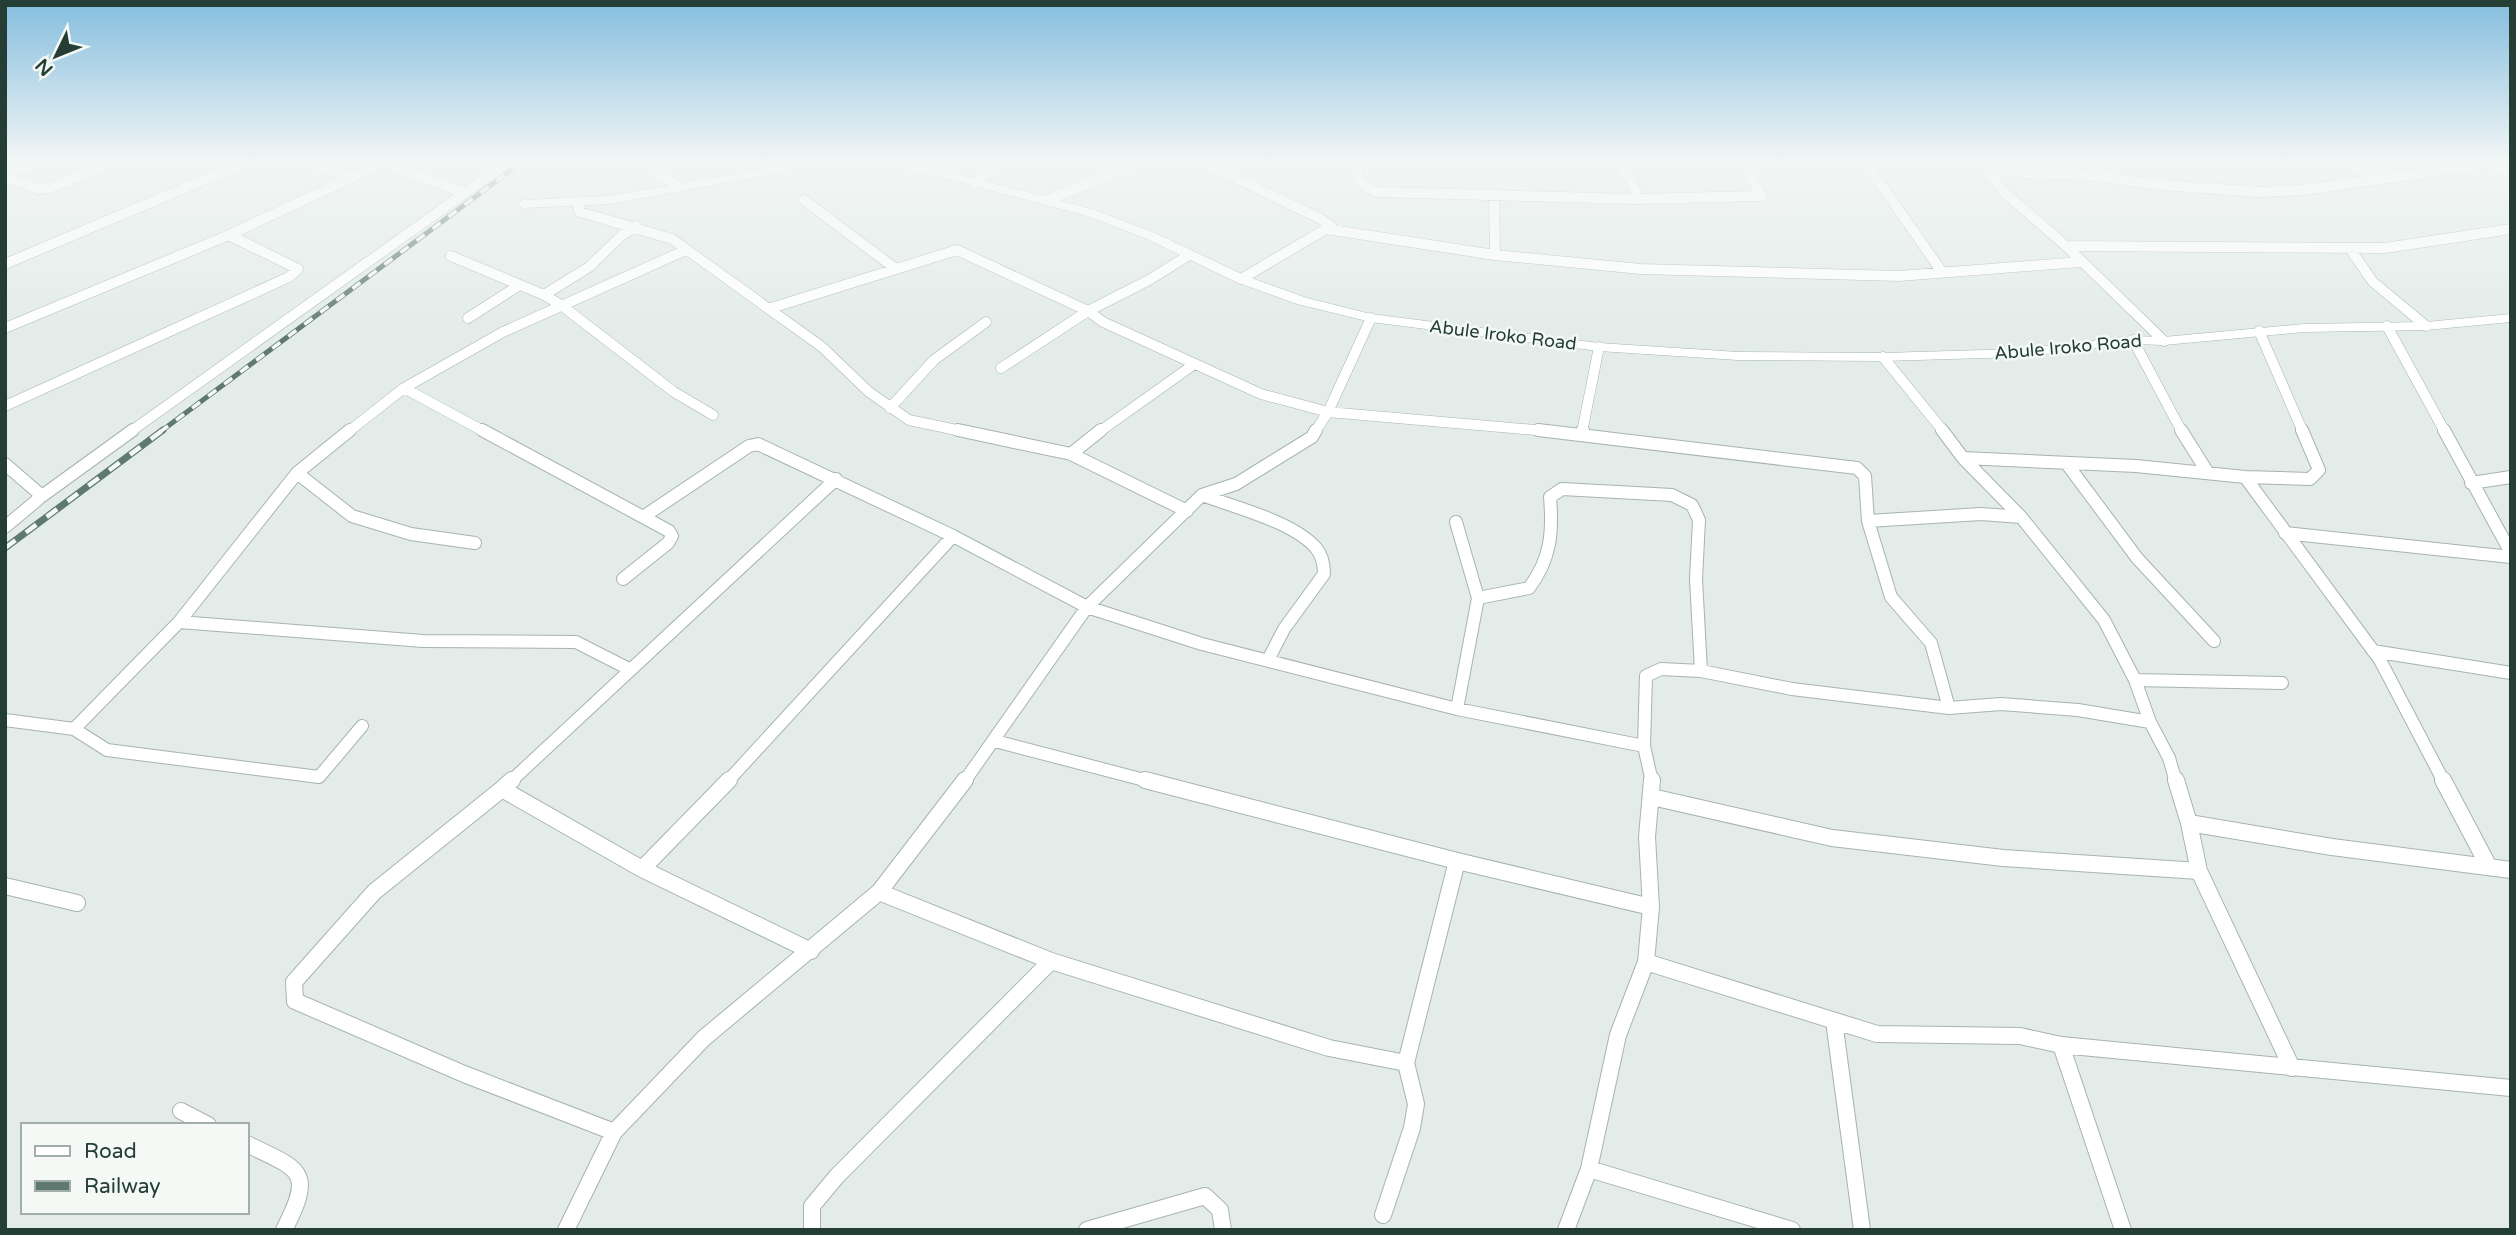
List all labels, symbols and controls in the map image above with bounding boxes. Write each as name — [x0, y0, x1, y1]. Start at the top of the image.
north arrow — [21, 21, 91, 91]
text: N — [31, 54, 58, 80]
street label: Abule Iroko Road — [1428, 315, 1578, 355]
street label: Abule Iroko Road — [1993, 330, 2143, 364]
legend — [21, 1123, 248, 1214]
text: Road — [84, 1139, 137, 1164]
text: Railway — [84, 1174, 161, 1199]

